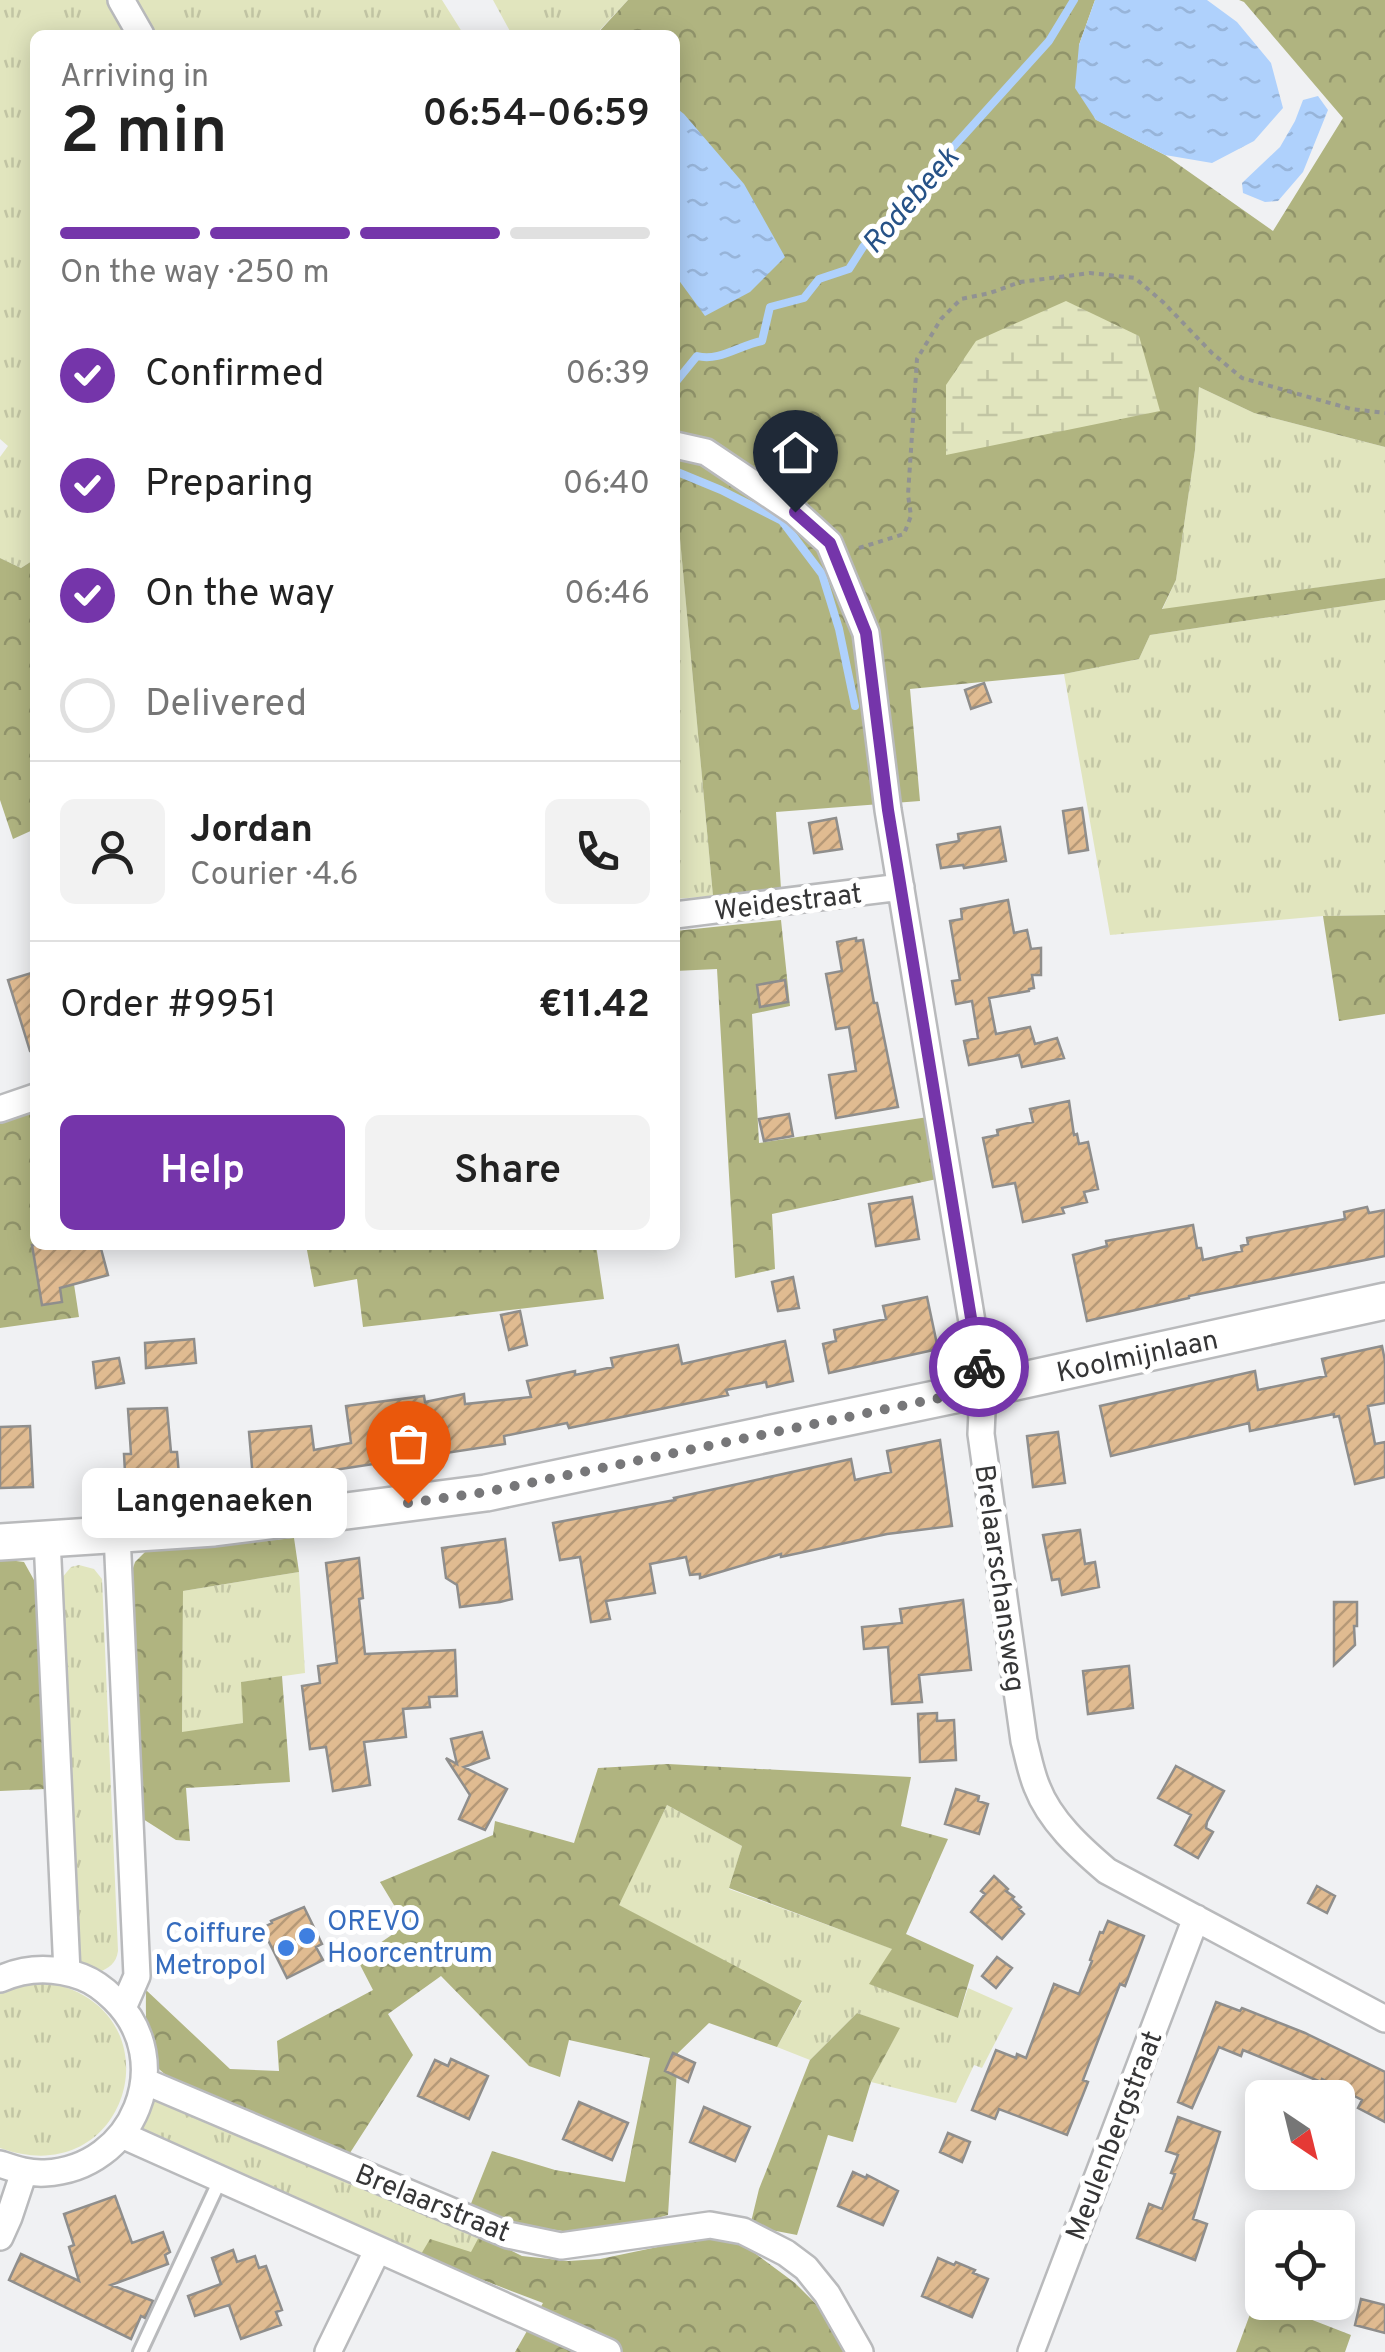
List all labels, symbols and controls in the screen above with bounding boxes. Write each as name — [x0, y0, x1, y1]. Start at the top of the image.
text: Arriving in — [60, 58, 209, 98]
text: 06:54–06:59 — [422, 91, 650, 140]
text: 2 min — [60, 94, 228, 176]
water label: Rodebeek — [856, 140, 969, 262]
text: On the way · 250 m — [60, 254, 330, 294]
icon: check — [60, 348, 115, 403]
text: Confirmed — [145, 351, 324, 400]
text: 06:39 — [565, 355, 650, 395]
pin — [753, 410, 838, 513]
icon: home — [768, 425, 823, 480]
icon: check — [60, 458, 115, 513]
text: Preparing — [145, 461, 314, 510]
text: 06:40 — [563, 465, 650, 505]
icon: check — [60, 568, 115, 623]
text: On the way — [145, 571, 335, 620]
text: 06:46 — [564, 575, 650, 615]
text: Delivered — [145, 681, 307, 730]
button: person — [60, 799, 165, 904]
button: phone — [545, 799, 650, 904]
text: Jordan — [190, 807, 313, 856]
text: Courier · 4.6 — [190, 856, 359, 896]
street label: Weidestraat — [713, 877, 864, 931]
text: Order #9951 — [60, 982, 277, 1031]
text: €11.42 — [538, 982, 650, 1031]
button: Help — [60, 1115, 345, 1230]
button: Share — [365, 1115, 650, 1230]
courier — [929, 1317, 1029, 1417]
street label: Koolmijnlaan — [1053, 1323, 1222, 1393]
icon: bike — [952, 1340, 1007, 1395]
pin — [366, 1401, 451, 1504]
icon: bag — [381, 1416, 436, 1471]
street label: Brelaarschansweg — [964, 1462, 1032, 1694]
callout: Langenaeken — [83, 1468, 348, 1538]
text: Langenaeken — [116, 1483, 313, 1523]
place label: OREVO Hoorcentrum — [327, 1905, 493, 1973]
place label: Coiffure Metropol — [154, 1917, 266, 1985]
marker: OREVO Hoorcentrum — [296, 1925, 318, 1947]
marker: Coiffure Metropol — [275, 1937, 297, 1959]
street label: Meulenbergstraat — [1059, 2026, 1172, 2246]
north arrow — [1245, 2080, 1355, 2190]
map controls — [1245, 2080, 1355, 2320]
street label: Brelaarstraat — [349, 2157, 515, 2252]
button: locate — [1245, 2210, 1355, 2320]

